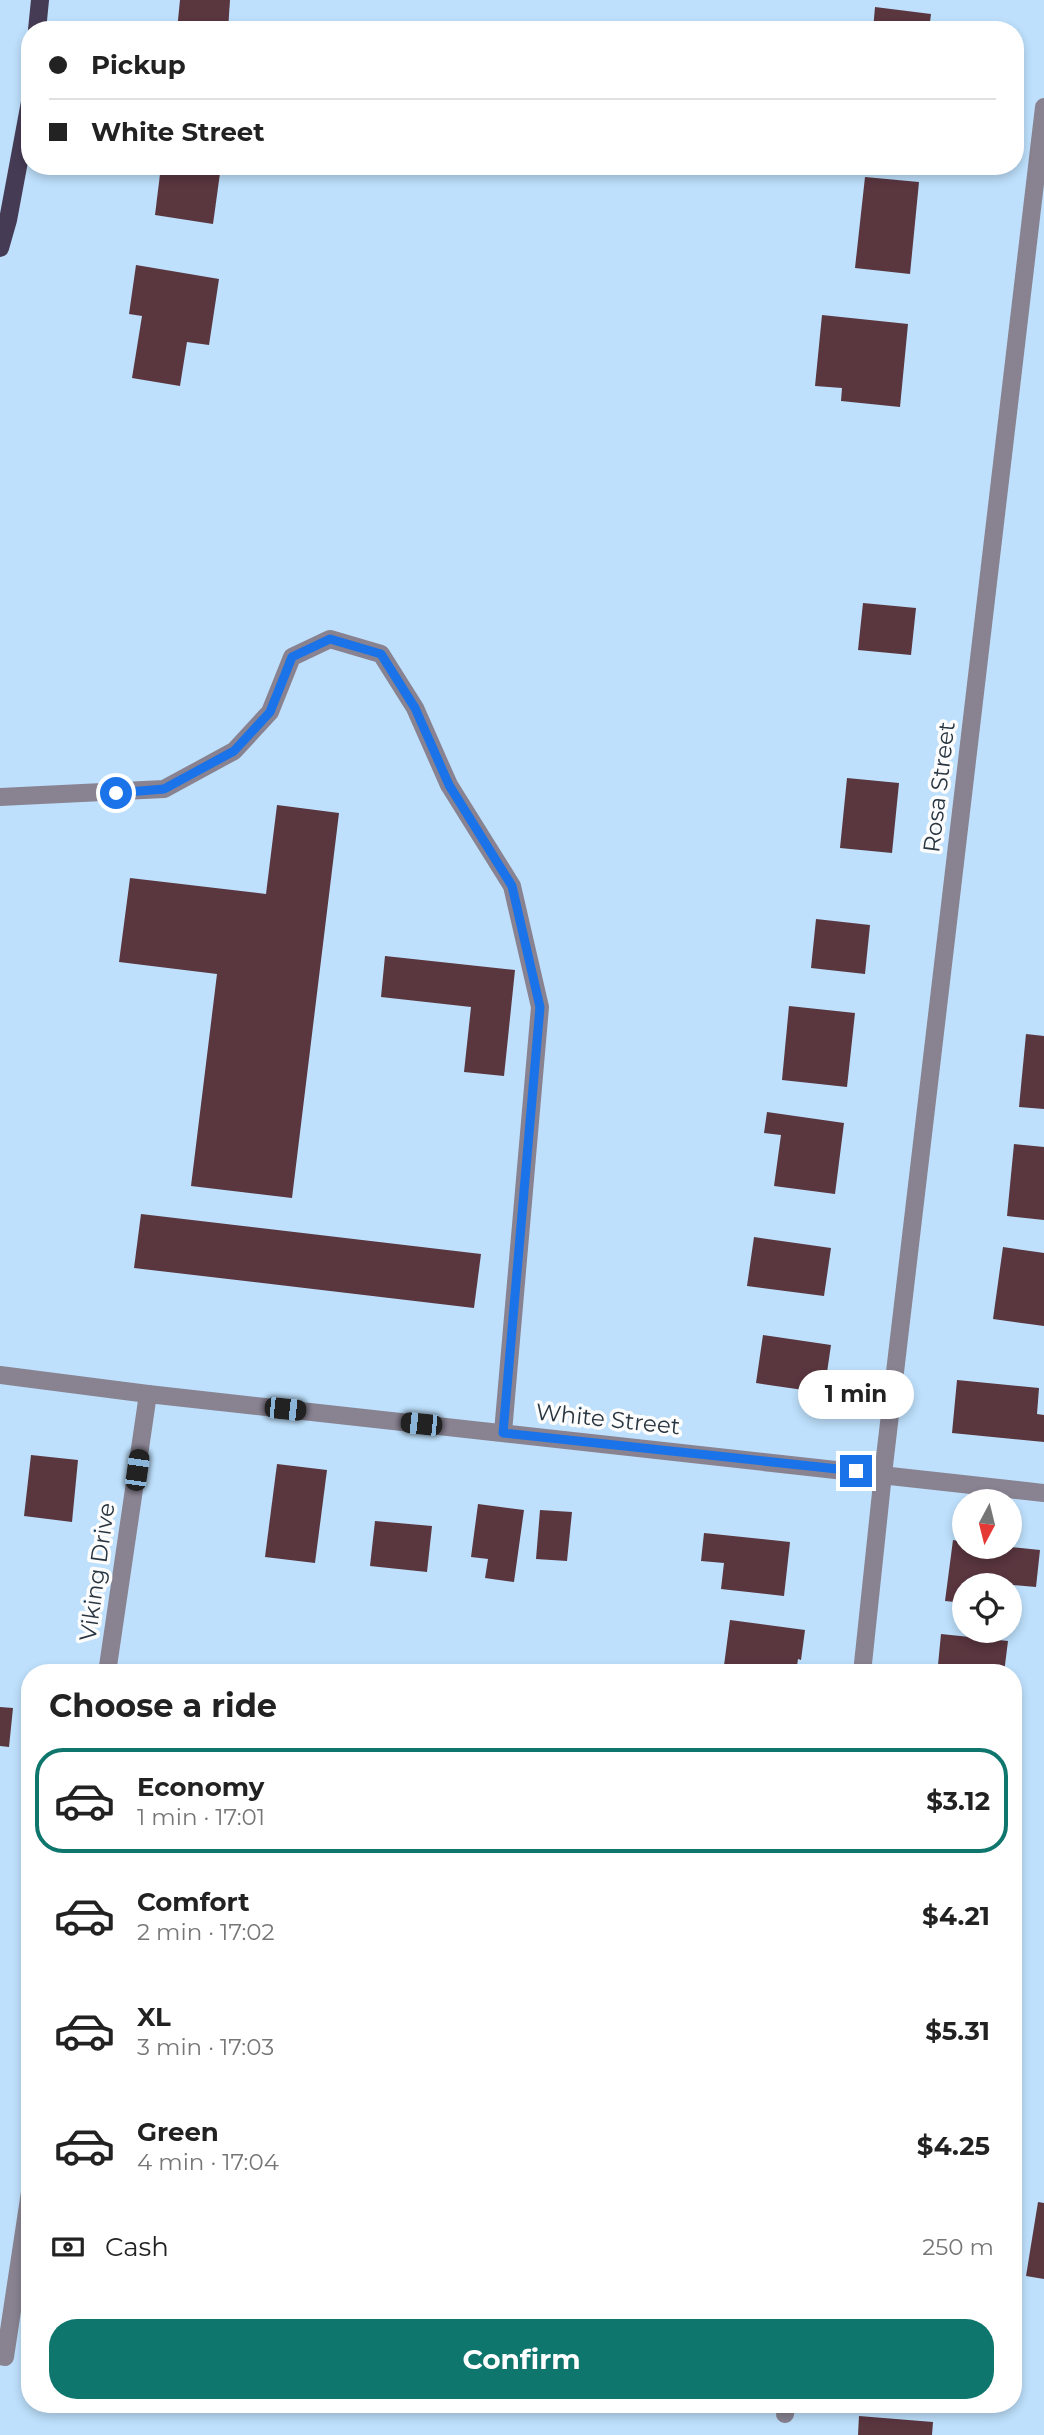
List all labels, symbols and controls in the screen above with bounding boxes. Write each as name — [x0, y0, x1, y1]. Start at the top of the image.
text: Pickup — [91, 49, 186, 81]
text: White Street — [91, 116, 265, 148]
street label: Rosa Street — [917, 720, 961, 854]
route start — [100, 777, 132, 809]
callout: 1 min — [798, 1370, 914, 1418]
text: 1 min — [825, 1380, 887, 1408]
car — [264, 1396, 307, 1422]
street label: White Street — [534, 1397, 682, 1441]
car — [400, 1411, 443, 1437]
car — [124, 1448, 151, 1492]
route end — [840, 1455, 872, 1487]
north arrow — [952, 1489, 1022, 1559]
map controls — [952, 1489, 1022, 1643]
street label: Viking Drive — [73, 1501, 121, 1643]
button: locate — [952, 1573, 1022, 1643]
text: Choose a ride — [49, 1686, 277, 1725]
icon: car — [53, 1769, 116, 1832]
text: Economy — [137, 1771, 264, 1803]
text: $3.12 — [926, 1785, 990, 1817]
text: 1 min · 17:01 — [137, 1803, 265, 1831]
icon: car — [53, 1884, 116, 1947]
text: Comfort — [137, 1886, 249, 1918]
text: $4.21 — [922, 1900, 990, 1932]
text: 2 min · 17:02 — [137, 1918, 275, 1946]
icon: car — [53, 1999, 116, 2062]
text: XL — [137, 2001, 171, 2033]
text: $5.31 — [925, 2015, 990, 2047]
text: 3 min · 17:03 — [137, 2033, 274, 2061]
icon: car — [53, 2114, 116, 2177]
text: Green — [137, 2116, 219, 2148]
text: $4.25 — [917, 2130, 990, 2162]
text: 4 min · 17:04 — [137, 2148, 279, 2176]
icon: cash — [49, 2228, 87, 2266]
text: Cash — [105, 2231, 169, 2263]
text: 250 m — [922, 2233, 994, 2261]
button: Confirm — [49, 2319, 994, 2399]

